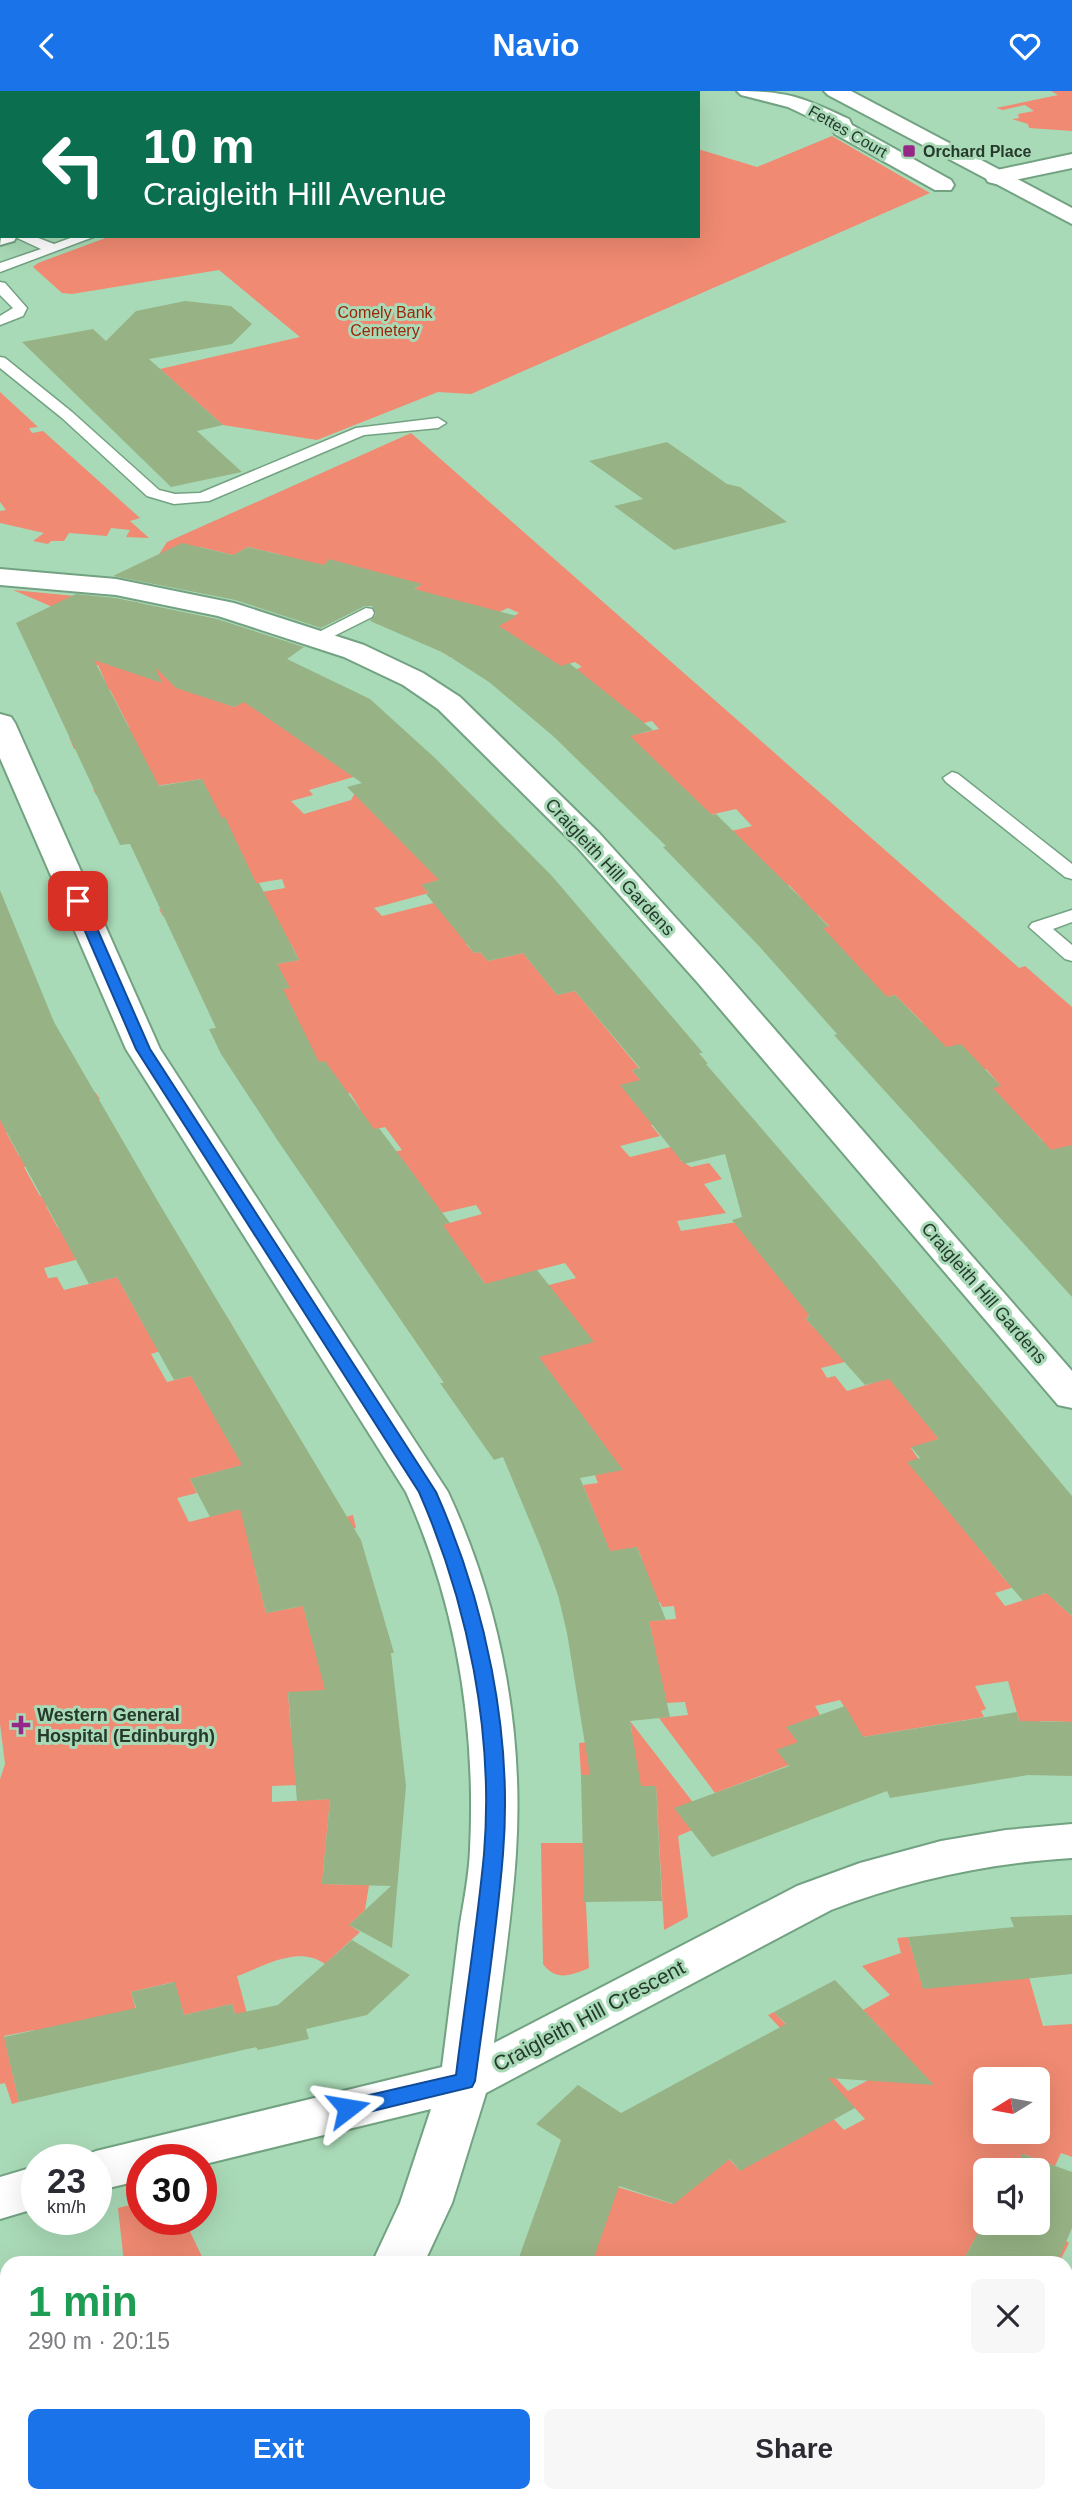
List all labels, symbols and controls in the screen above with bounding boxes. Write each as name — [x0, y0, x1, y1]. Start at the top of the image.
icon: back — [28, 27, 66, 65]
text: Navio — [492, 27, 580, 63]
icon: heart — [1006, 27, 1044, 65]
street label: Fettes Court — [805, 102, 891, 161]
icon: left — [28, 119, 119, 210]
text: 10 m — [143, 119, 255, 173]
marker: Orchard Place — [901, 143, 917, 159]
place label: Orchard Place — [923, 143, 1032, 160]
text: Craigleith Hill Avenue — [143, 176, 447, 212]
park label: Comely Bank Cemetery — [337, 304, 434, 339]
street label: Craigleith Hill Gardens — [541, 794, 679, 940]
pin — [48, 871, 108, 931]
icon: arrive — [59, 882, 97, 920]
street label: Craigleith Hill Gardens — [917, 1218, 1051, 1368]
place label: Western General Hospital (Edinburgh) — [37, 1705, 215, 1746]
marker: Western General Hospital (Edinburgh) — [11, 1715, 31, 1735]
street label: Craigleith Hill Crescent — [489, 1955, 689, 2076]
north arrow — [973, 2067, 1050, 2144]
map controls — [973, 2067, 1050, 2235]
position arrow — [311, 2071, 385, 2145]
speed limit sign: 30 — [126, 2144, 217, 2235]
button: sound — [973, 2158, 1050, 2235]
text: 23 — [47, 2161, 86, 2200]
text: km/h — [47, 2197, 86, 2217]
text: 1 min — [28, 2278, 138, 2325]
button: close — [971, 2279, 1045, 2353]
text: 290 m · 20:15 — [28, 2328, 170, 2354]
button: Exit — [28, 2409, 530, 2489]
button: Share — [544, 2409, 1045, 2489]

